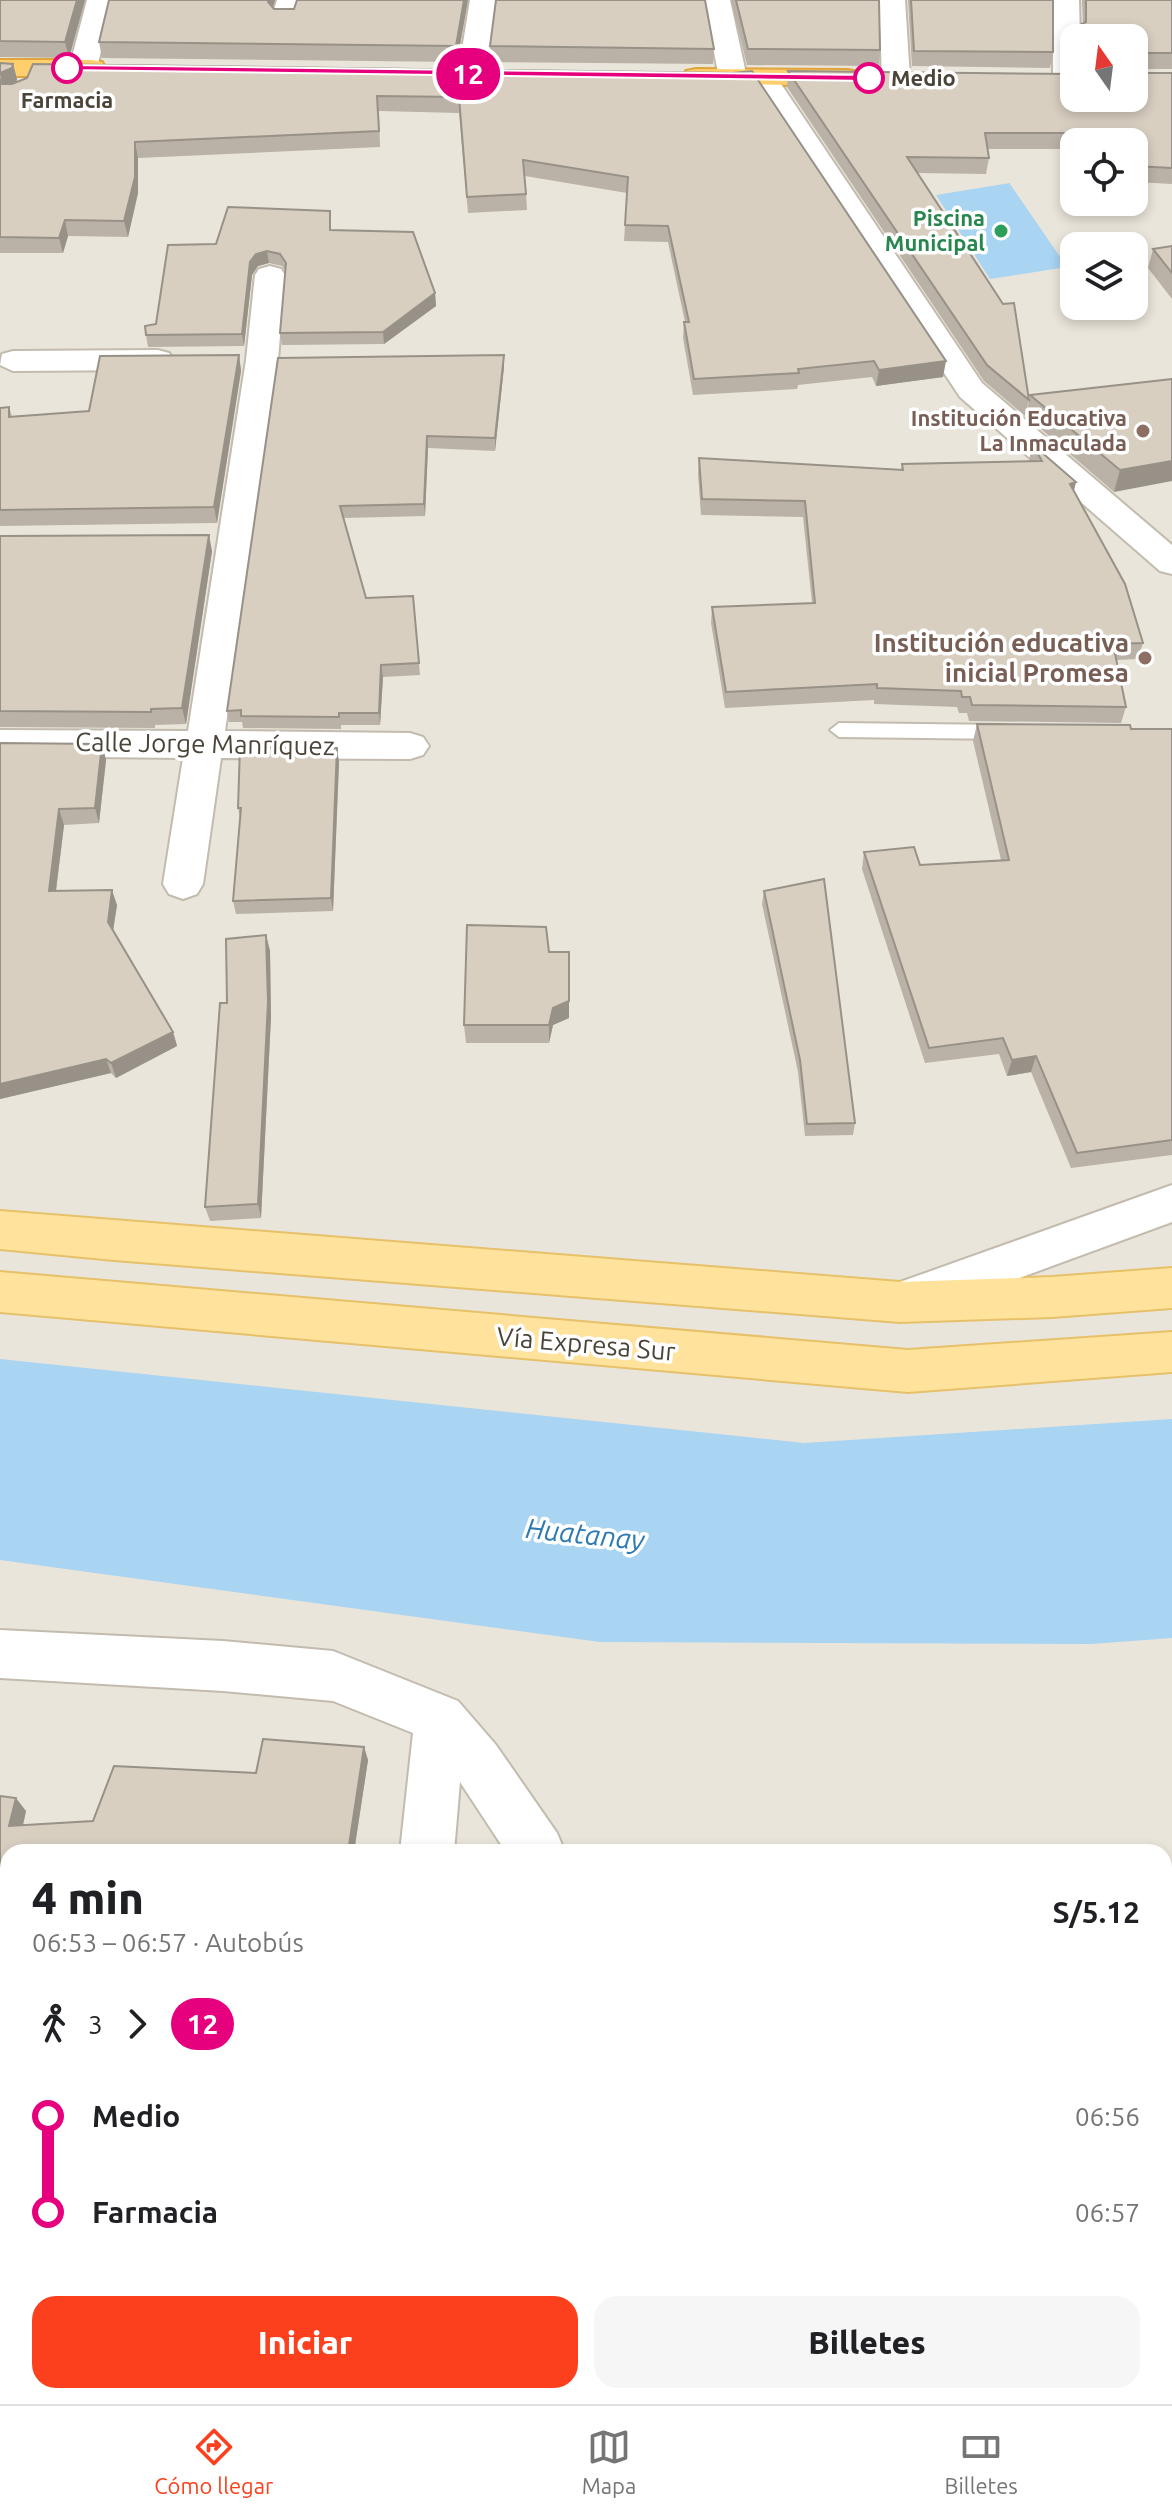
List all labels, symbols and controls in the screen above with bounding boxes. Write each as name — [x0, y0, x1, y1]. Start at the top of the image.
north arrow — [1060, 24, 1148, 112]
map controls — [1060, 24, 1148, 320]
line badge: 12 — [432, 48, 504, 100]
marker: Farmacia — [52, 53, 82, 83]
text: 12 — [452, 58, 484, 89]
marker: Medio — [854, 63, 884, 93]
place label: Medio — [891, 65, 956, 90]
place label: Farmacia — [21, 87, 113, 112]
button: locate — [1060, 128, 1148, 216]
place label: Piscina Municipal — [885, 205, 985, 255]
marker: Piscina Municipal — [992, 222, 1010, 240]
button: layers — [1060, 232, 1148, 320]
place label: Institución Educativa La Inmaculada — [911, 405, 1127, 455]
marker: Institución Educativa La Inmaculada — [1134, 422, 1152, 440]
place label: Institución educativa inicial Promesa — [874, 628, 1129, 687]
marker: Institución educativa inicial Promesa — [1136, 649, 1154, 667]
street label: Calle Jorge Manríquez — [75, 727, 335, 760]
street label: Vía Expresa Sur — [495, 1321, 677, 1366]
water label: Huatanay — [524, 1512, 647, 1555]
text: 4 min — [32, 1873, 144, 1922]
text: S/5.12 — [1053, 1895, 1140, 1929]
text: 06:53 – 06:57 · Autobús — [32, 1928, 304, 1957]
icon: walk — [32, 2002, 76, 2046]
icon: forward — [115, 2002, 159, 2046]
text: 12 — [187, 2008, 218, 2039]
text: 3 — [88, 2010, 103, 2039]
text: Medio — [92, 2099, 180, 2133]
text: 06:56 — [1075, 2102, 1140, 2131]
text: Farmacia — [92, 2195, 218, 2229]
text: 06:57 — [1075, 2198, 1140, 2227]
button: Iniciar — [32, 2296, 578, 2388]
button: Billetes — [594, 2296, 1140, 2388]
tab: Cómo llegar — [154, 2425, 273, 2498]
tab: Mapa — [582, 2425, 636, 2498]
tab: Billetes — [945, 2425, 1018, 2498]

